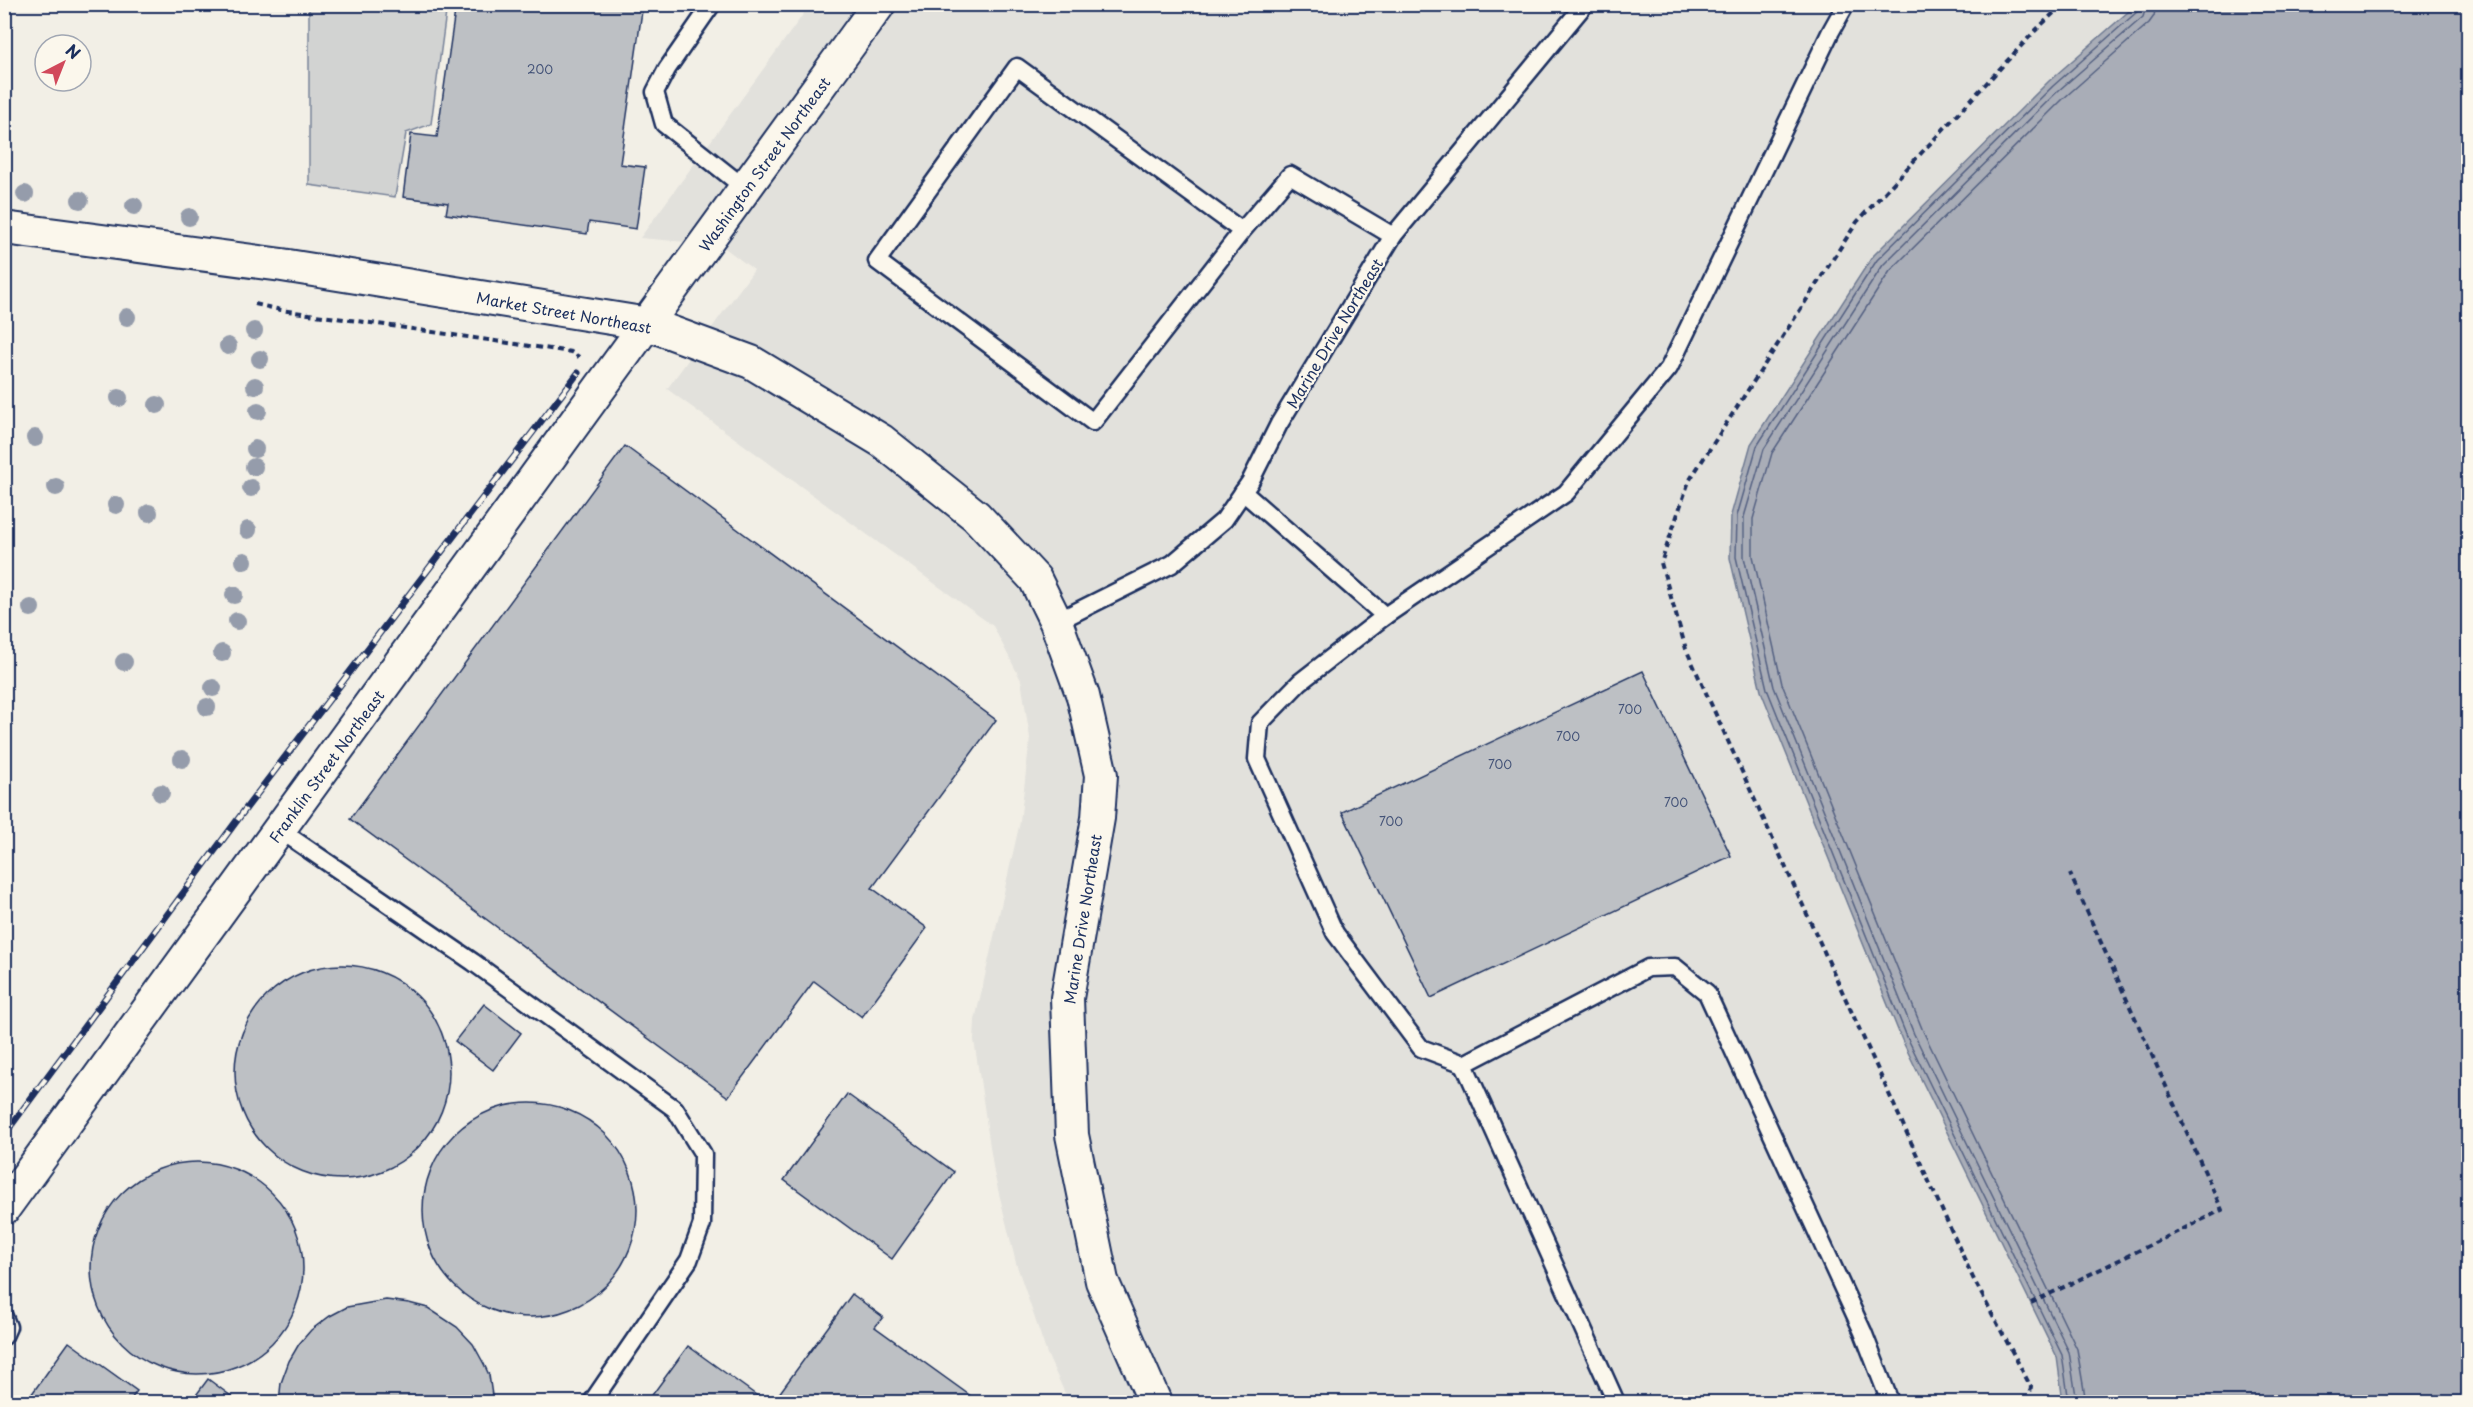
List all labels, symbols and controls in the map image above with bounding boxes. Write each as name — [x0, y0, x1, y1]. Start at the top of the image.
north arrow — [33, 33, 93, 93]
text: N — [61, 38, 86, 64]
house number: 200 — [527, 60, 553, 78]
street label: Washington Street Northeast — [693, 72, 835, 256]
street label: Marine Drive Northeast — [1280, 254, 1388, 412]
street label: Market Street Northeast — [475, 285, 653, 339]
street label: Franklin Street Northeast — [263, 685, 389, 847]
house number: 700 — [1618, 700, 1642, 718]
house number: 700 — [1556, 727, 1580, 745]
house number: 700 — [1488, 755, 1512, 773]
house number: 700 — [1664, 793, 1688, 811]
house number: 700 — [1379, 812, 1403, 830]
street label: Marine Drive Northeast — [1057, 833, 1107, 1005]

